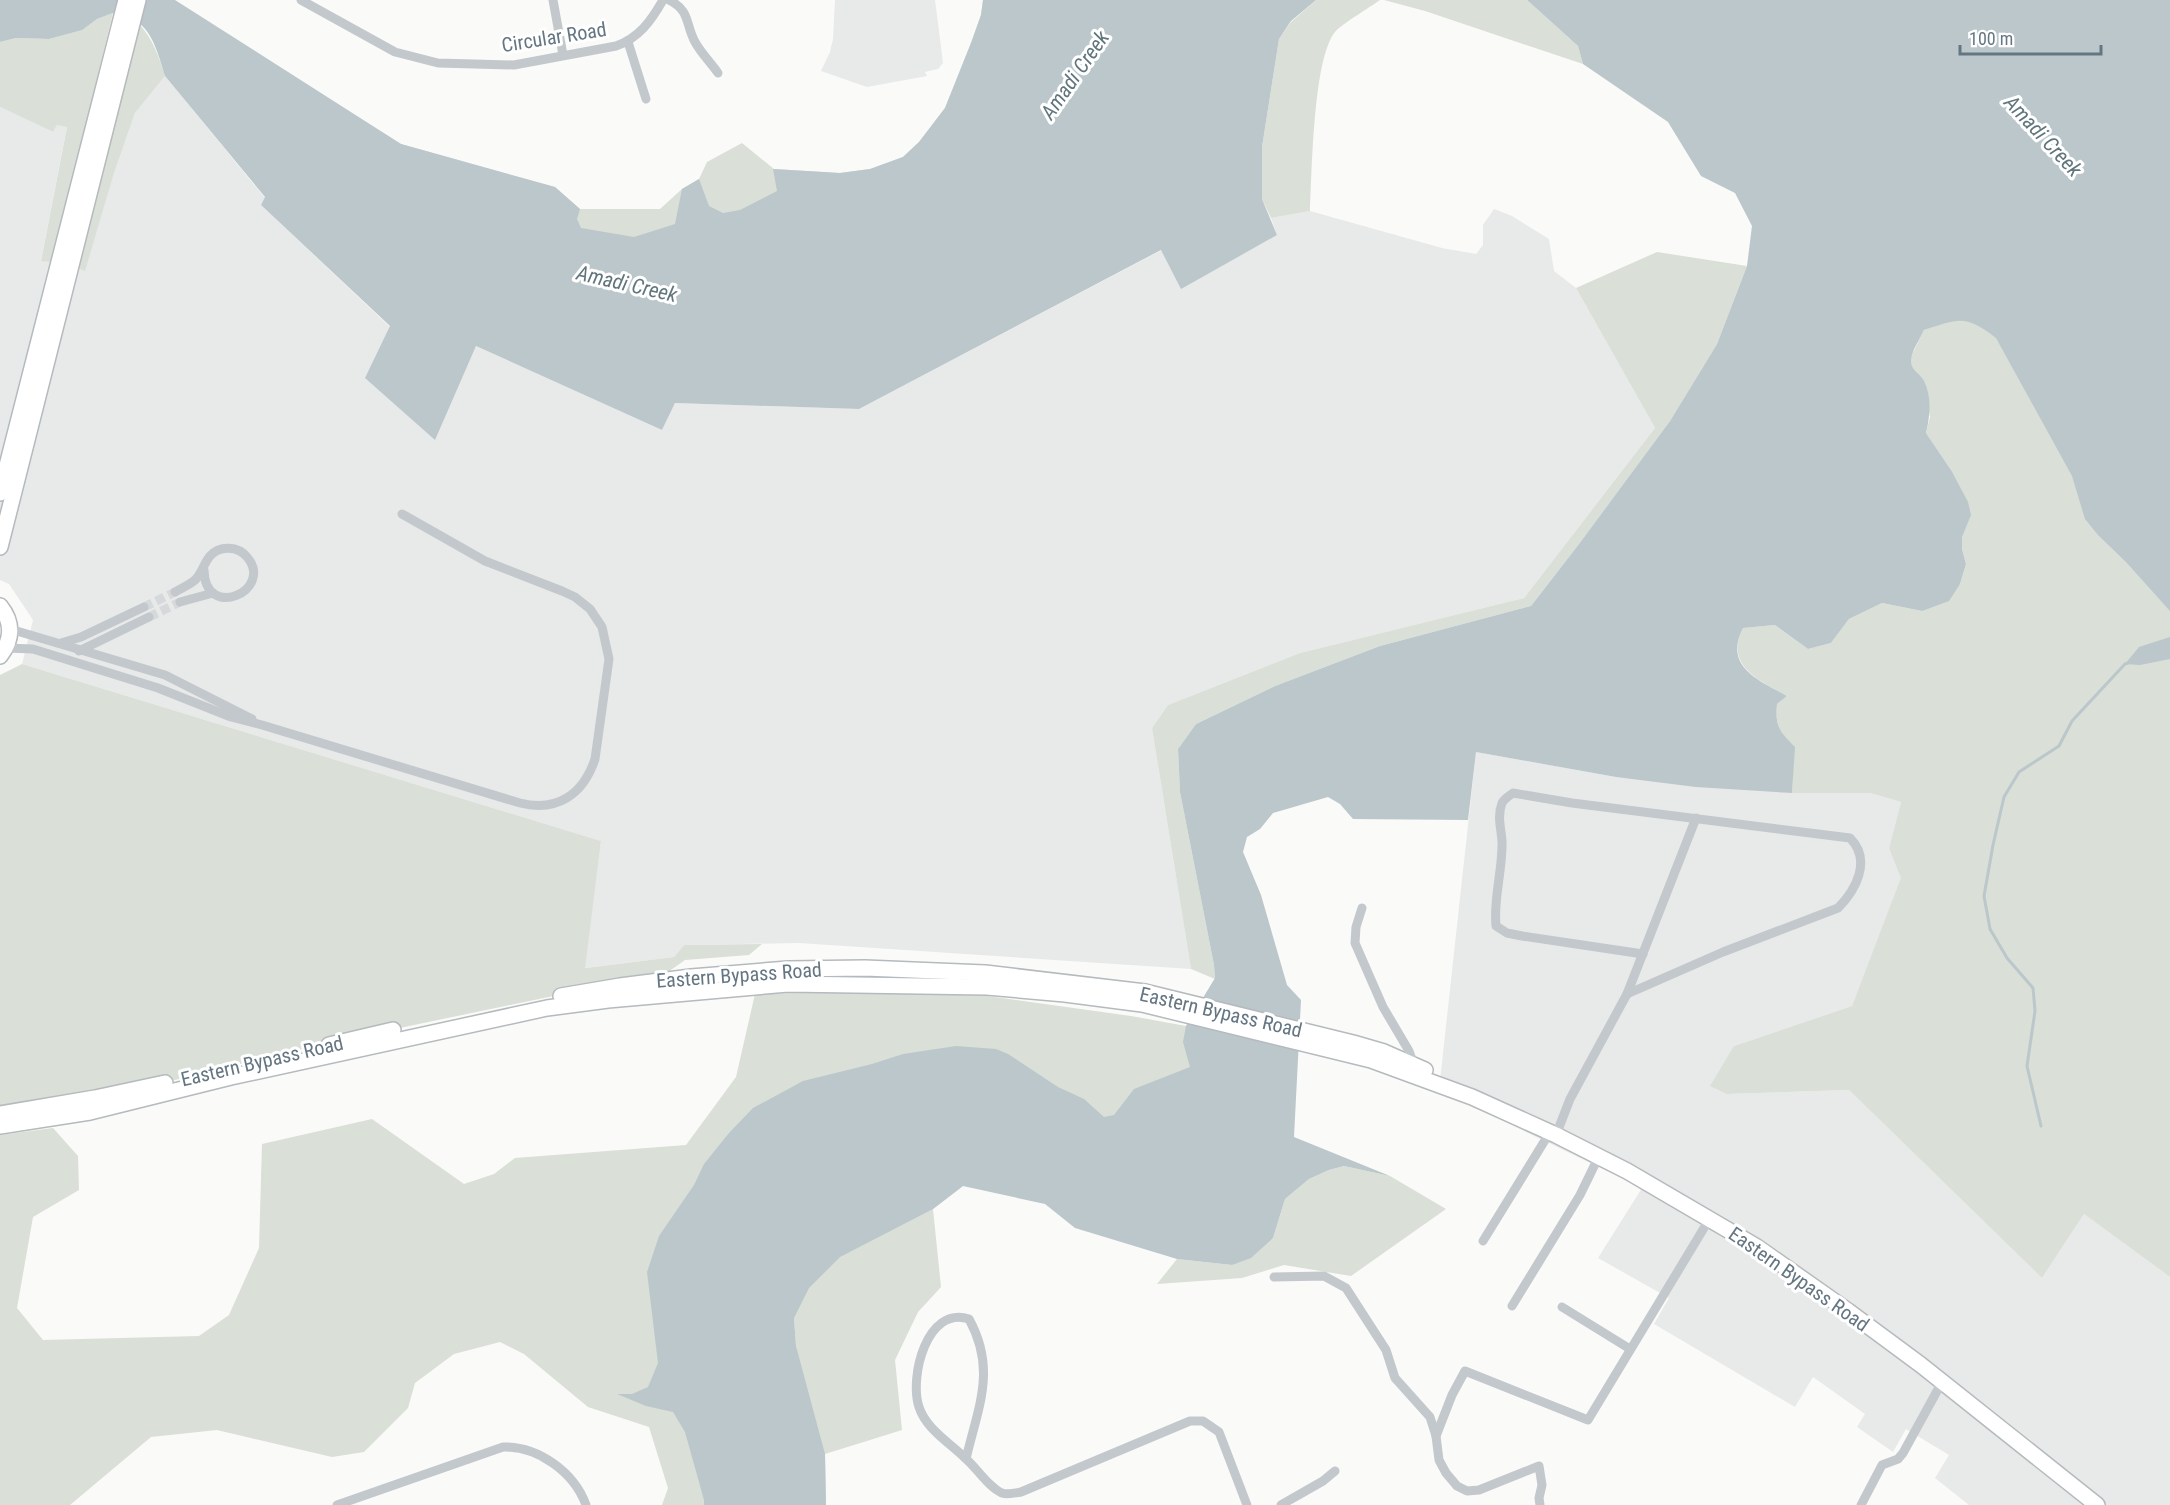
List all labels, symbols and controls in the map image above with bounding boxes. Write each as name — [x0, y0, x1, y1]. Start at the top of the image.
street label: Circular Road — [500, 17, 608, 57]
scale bar — [1960, 18, 2101, 56]
water label: Amadi Creek — [1035, 26, 1115, 125]
text: 100 m — [1969, 28, 2013, 49]
water label: Amadi Creek — [1999, 90, 2087, 182]
water label: Amadi Creek — [574, 261, 680, 307]
street label: Eastern Bypass Road — [655, 957, 823, 993]
street label: Eastern Bypass Road — [1137, 982, 1305, 1042]
street label: Eastern Bypass Road — [178, 1031, 346, 1091]
street label: Eastern Bypass Road — [1724, 1222, 1874, 1336]

